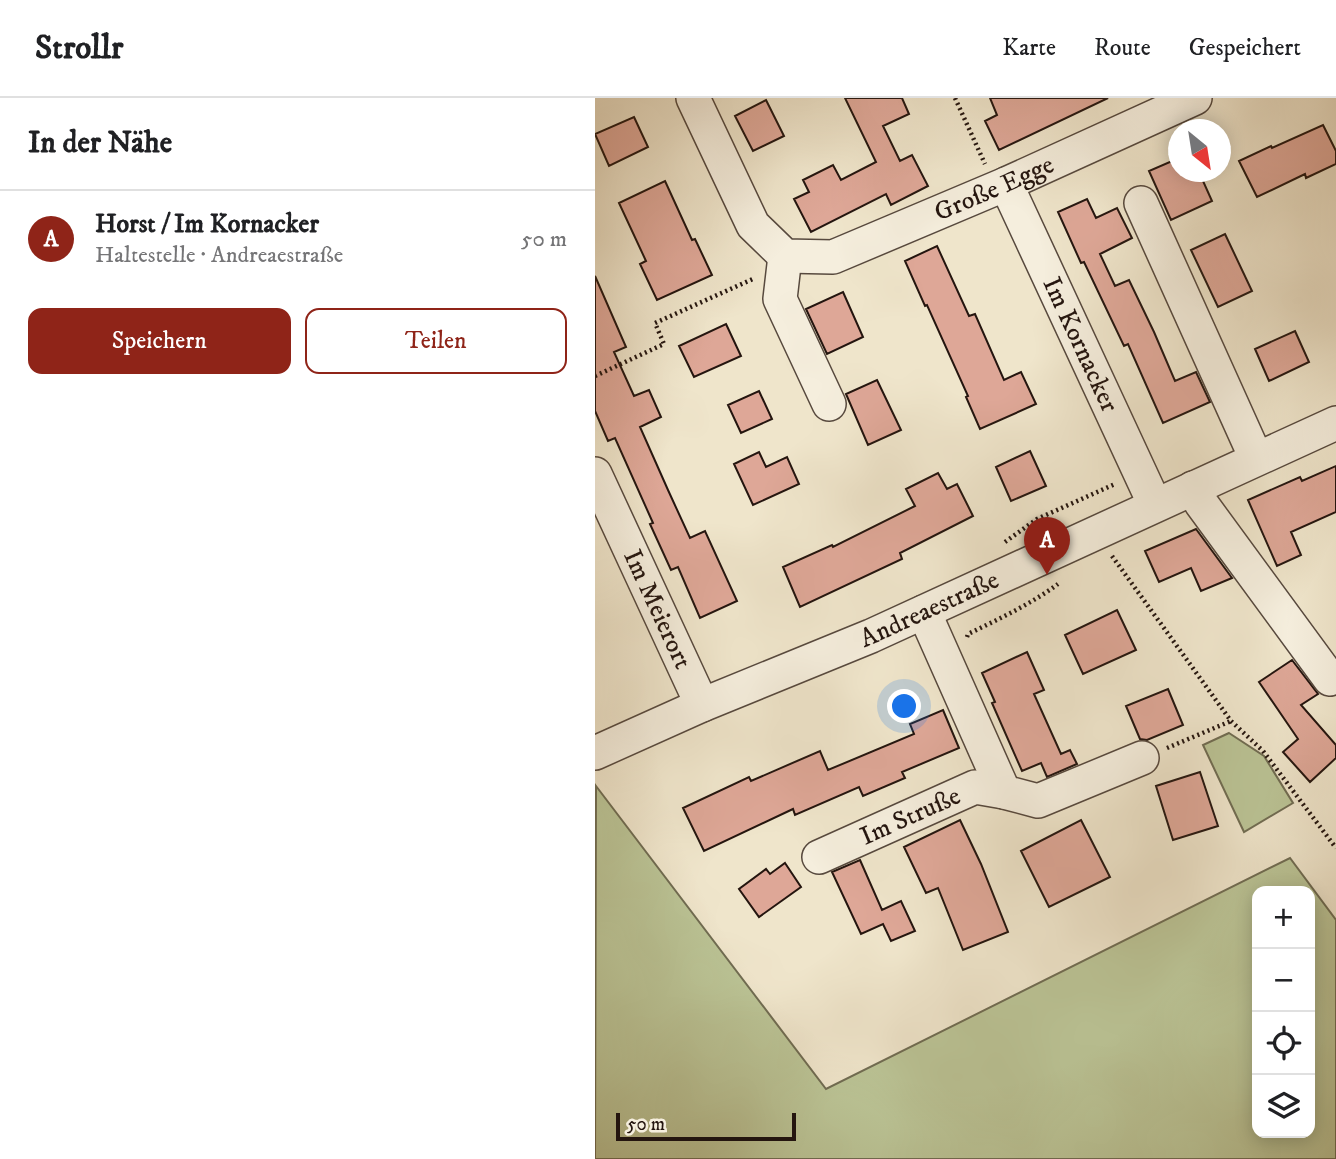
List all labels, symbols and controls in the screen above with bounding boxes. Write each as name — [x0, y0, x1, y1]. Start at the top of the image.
text: Strollr — [35, 28, 123, 69]
text: Karte — [1002, 33, 1056, 63]
text: Route — [1094, 33, 1151, 63]
text: Gespeichert — [1189, 33, 1301, 63]
north arrow — [1168, 119, 1231, 182]
text: In der Nähe — [28, 125, 172, 162]
street label: Große Egge — [929, 148, 1059, 229]
text: Horst / Im Kornacker — [95, 208, 319, 241]
text: A — [44, 225, 58, 254]
text: 50 m — [521, 225, 567, 254]
text: Haltestelle · Andreaestraße — [95, 241, 343, 270]
street label: Im Kornacker — [1035, 272, 1126, 418]
button: Speichern — [28, 308, 291, 374]
button: Teilen — [305, 308, 567, 374]
pin: A — [1024, 517, 1070, 575]
street label: Im Meierort — [616, 544, 699, 674]
street label: Andreaestraße — [855, 563, 1004, 655]
your location — [887, 689, 921, 723]
street label: Im Struße — [855, 779, 966, 853]
map controls — [1252, 886, 1315, 1138]
button: + — [1252, 886, 1315, 949]
button: − — [1252, 949, 1315, 1012]
button: locate — [1252, 1012, 1315, 1075]
button: layers — [1252, 1075, 1315, 1138]
scale bar — [616, 1110, 796, 1142]
text: 50 m — [627, 1113, 665, 1136]

